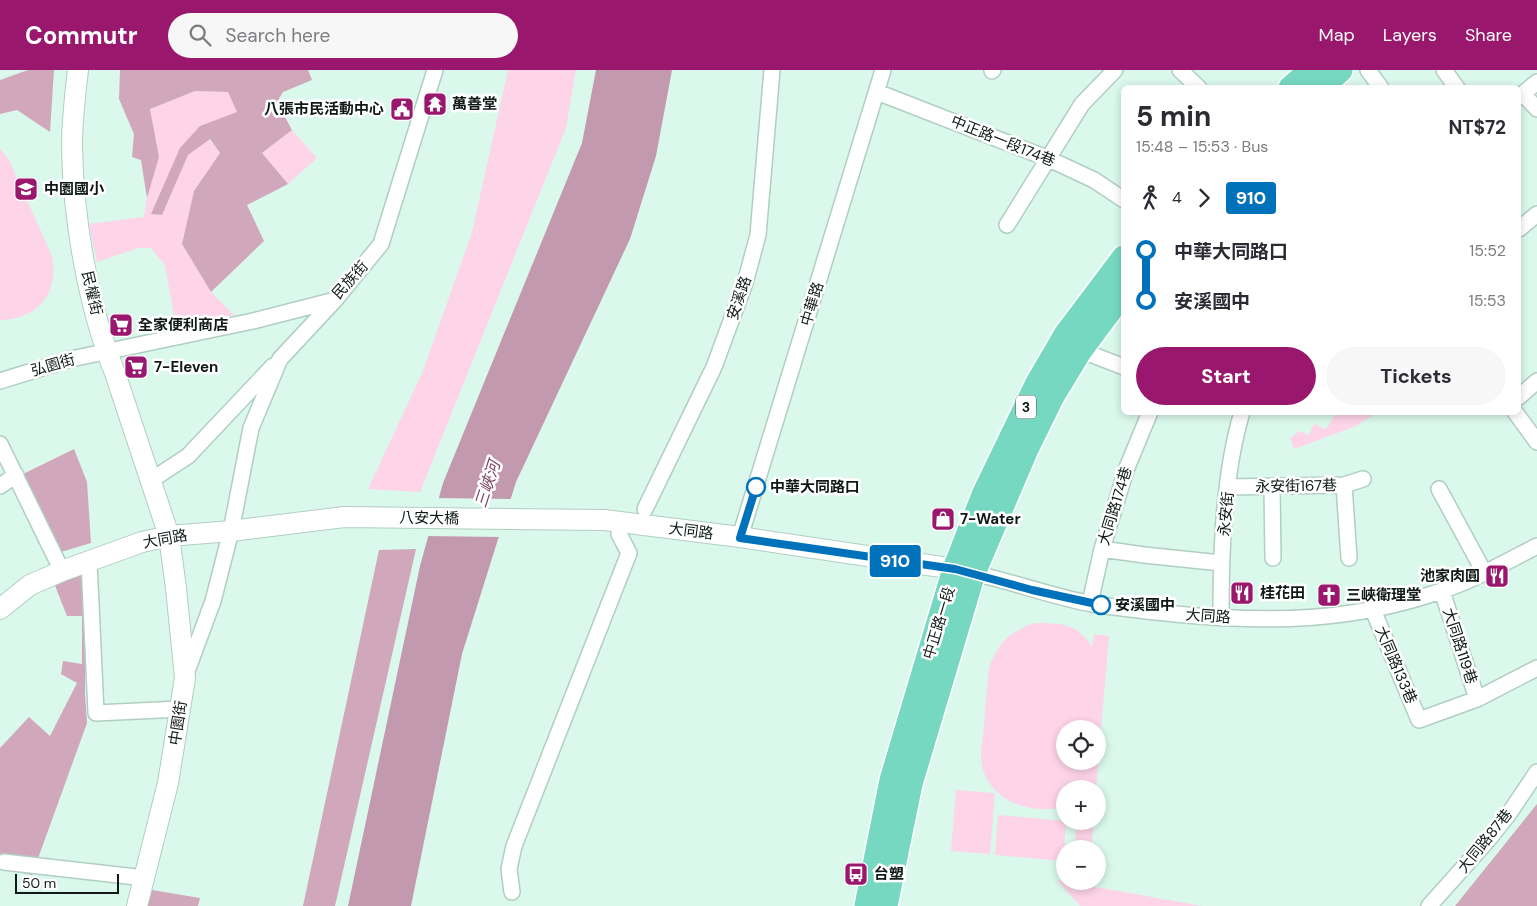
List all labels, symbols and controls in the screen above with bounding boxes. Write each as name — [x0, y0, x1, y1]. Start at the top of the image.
search box — [168, 13, 518, 58]
text: Commutr — [25, 20, 138, 51]
icon: search — [186, 21, 214, 49]
text: Search here — [226, 23, 330, 48]
text: Map — [1319, 23, 1355, 47]
text: Layers — [1383, 23, 1437, 47]
text: Share — [1465, 23, 1512, 47]
temple icon: 萬善堂 — [422, 91, 448, 117]
place label: 萬善堂 — [452, 94, 497, 114]
public building icon: 八張市民活動中心 — [389, 96, 415, 122]
text: 5 min — [1136, 98, 1211, 135]
place label: 八張市民活動中心 — [264, 99, 384, 119]
street label: 中正路一段174巷 — [948, 111, 1058, 171]
text: NT$72 — [1449, 115, 1506, 140]
text: 15:48 – 15:53 · Bus — [1136, 136, 1268, 157]
school or university icon: 中園國小 — [13, 176, 39, 202]
place label: 中園國小 — [44, 179, 105, 199]
icon: walk — [1136, 184, 1164, 212]
icon: forward — [1190, 184, 1218, 212]
text: 910 — [1236, 186, 1266, 210]
text: 4 — [1172, 187, 1182, 208]
text: 中華大同路口 — [1174, 239, 1288, 264]
text: 15:52 — [1469, 240, 1506, 261]
street label: 民族街 — [328, 257, 372, 303]
street label: 民權街 — [77, 269, 107, 317]
street label: 安溪路 — [722, 273, 756, 323]
street label: 中華路 — [796, 280, 828, 328]
text: 安溪國中 — [1174, 289, 1250, 314]
text: 15:53 — [1469, 290, 1506, 311]
supermarket icon: 全家便利商店 — [108, 312, 134, 338]
place label: 全家便利商店 — [138, 315, 228, 335]
button: Start — [1136, 347, 1316, 405]
button: Tickets — [1326, 347, 1506, 405]
street label: 弘園街 — [29, 349, 77, 381]
supermarket icon: 7-Eleven — [123, 354, 149, 380]
place label: 7-Eleven — [154, 357, 218, 377]
road number: 3 — [1016, 396, 1036, 418]
water label: 三峽河 — [470, 455, 506, 510]
street label: 大同路174巷 — [1094, 464, 1136, 548]
street label: 永安街167巷 — [1255, 475, 1337, 497]
marker: 中華大同路口 — [746, 477, 766, 497]
place label: 中華大同路口 — [770, 477, 860, 497]
street label: 永安街 — [1214, 491, 1238, 537]
shop icon: 7-Water — [930, 506, 956, 532]
street label: 八安大橋 — [399, 507, 459, 529]
place label: 7-Water — [960, 509, 1021, 529]
street label: 大同路 — [667, 518, 715, 544]
street label: 大同路 — [141, 525, 189, 553]
line badge: 910 — [866, 545, 924, 577]
text: 910 — [880, 549, 910, 573]
restaurant icon: 池家肉圓 — [1484, 563, 1510, 589]
place label: 池家肉圓 — [1420, 566, 1480, 586]
restaurant icon: 桂花田 — [1229, 580, 1255, 606]
church icon: 三峽衛理堂 — [1316, 582, 1342, 608]
place label: 桂花田 — [1260, 583, 1305, 603]
street label: 中正路一段 — [918, 584, 960, 662]
place label: 三峽衛理堂 — [1346, 585, 1421, 605]
marker: 安溪國中 — [1091, 595, 1111, 615]
place label: 安溪國中 — [1115, 595, 1175, 615]
street label: 大同路 — [1185, 604, 1231, 628]
street label: 大同路119巷 — [1438, 605, 1482, 687]
street label: 大同路133巷 — [1371, 623, 1421, 707]
street label: 中園街 — [165, 699, 191, 747]
map controls — [1056, 720, 1106, 890]
button: locate — [1056, 720, 1106, 770]
button: + — [1056, 780, 1106, 830]
street label: 大同路87巷 — [1453, 805, 1517, 877]
button: − — [1056, 840, 1106, 890]
bus stop icon: 台塑 — [843, 861, 869, 887]
place label: 台塑 — [874, 864, 904, 884]
scale bar — [15, 871, 119, 894]
text: 50 m — [22, 874, 56, 892]

